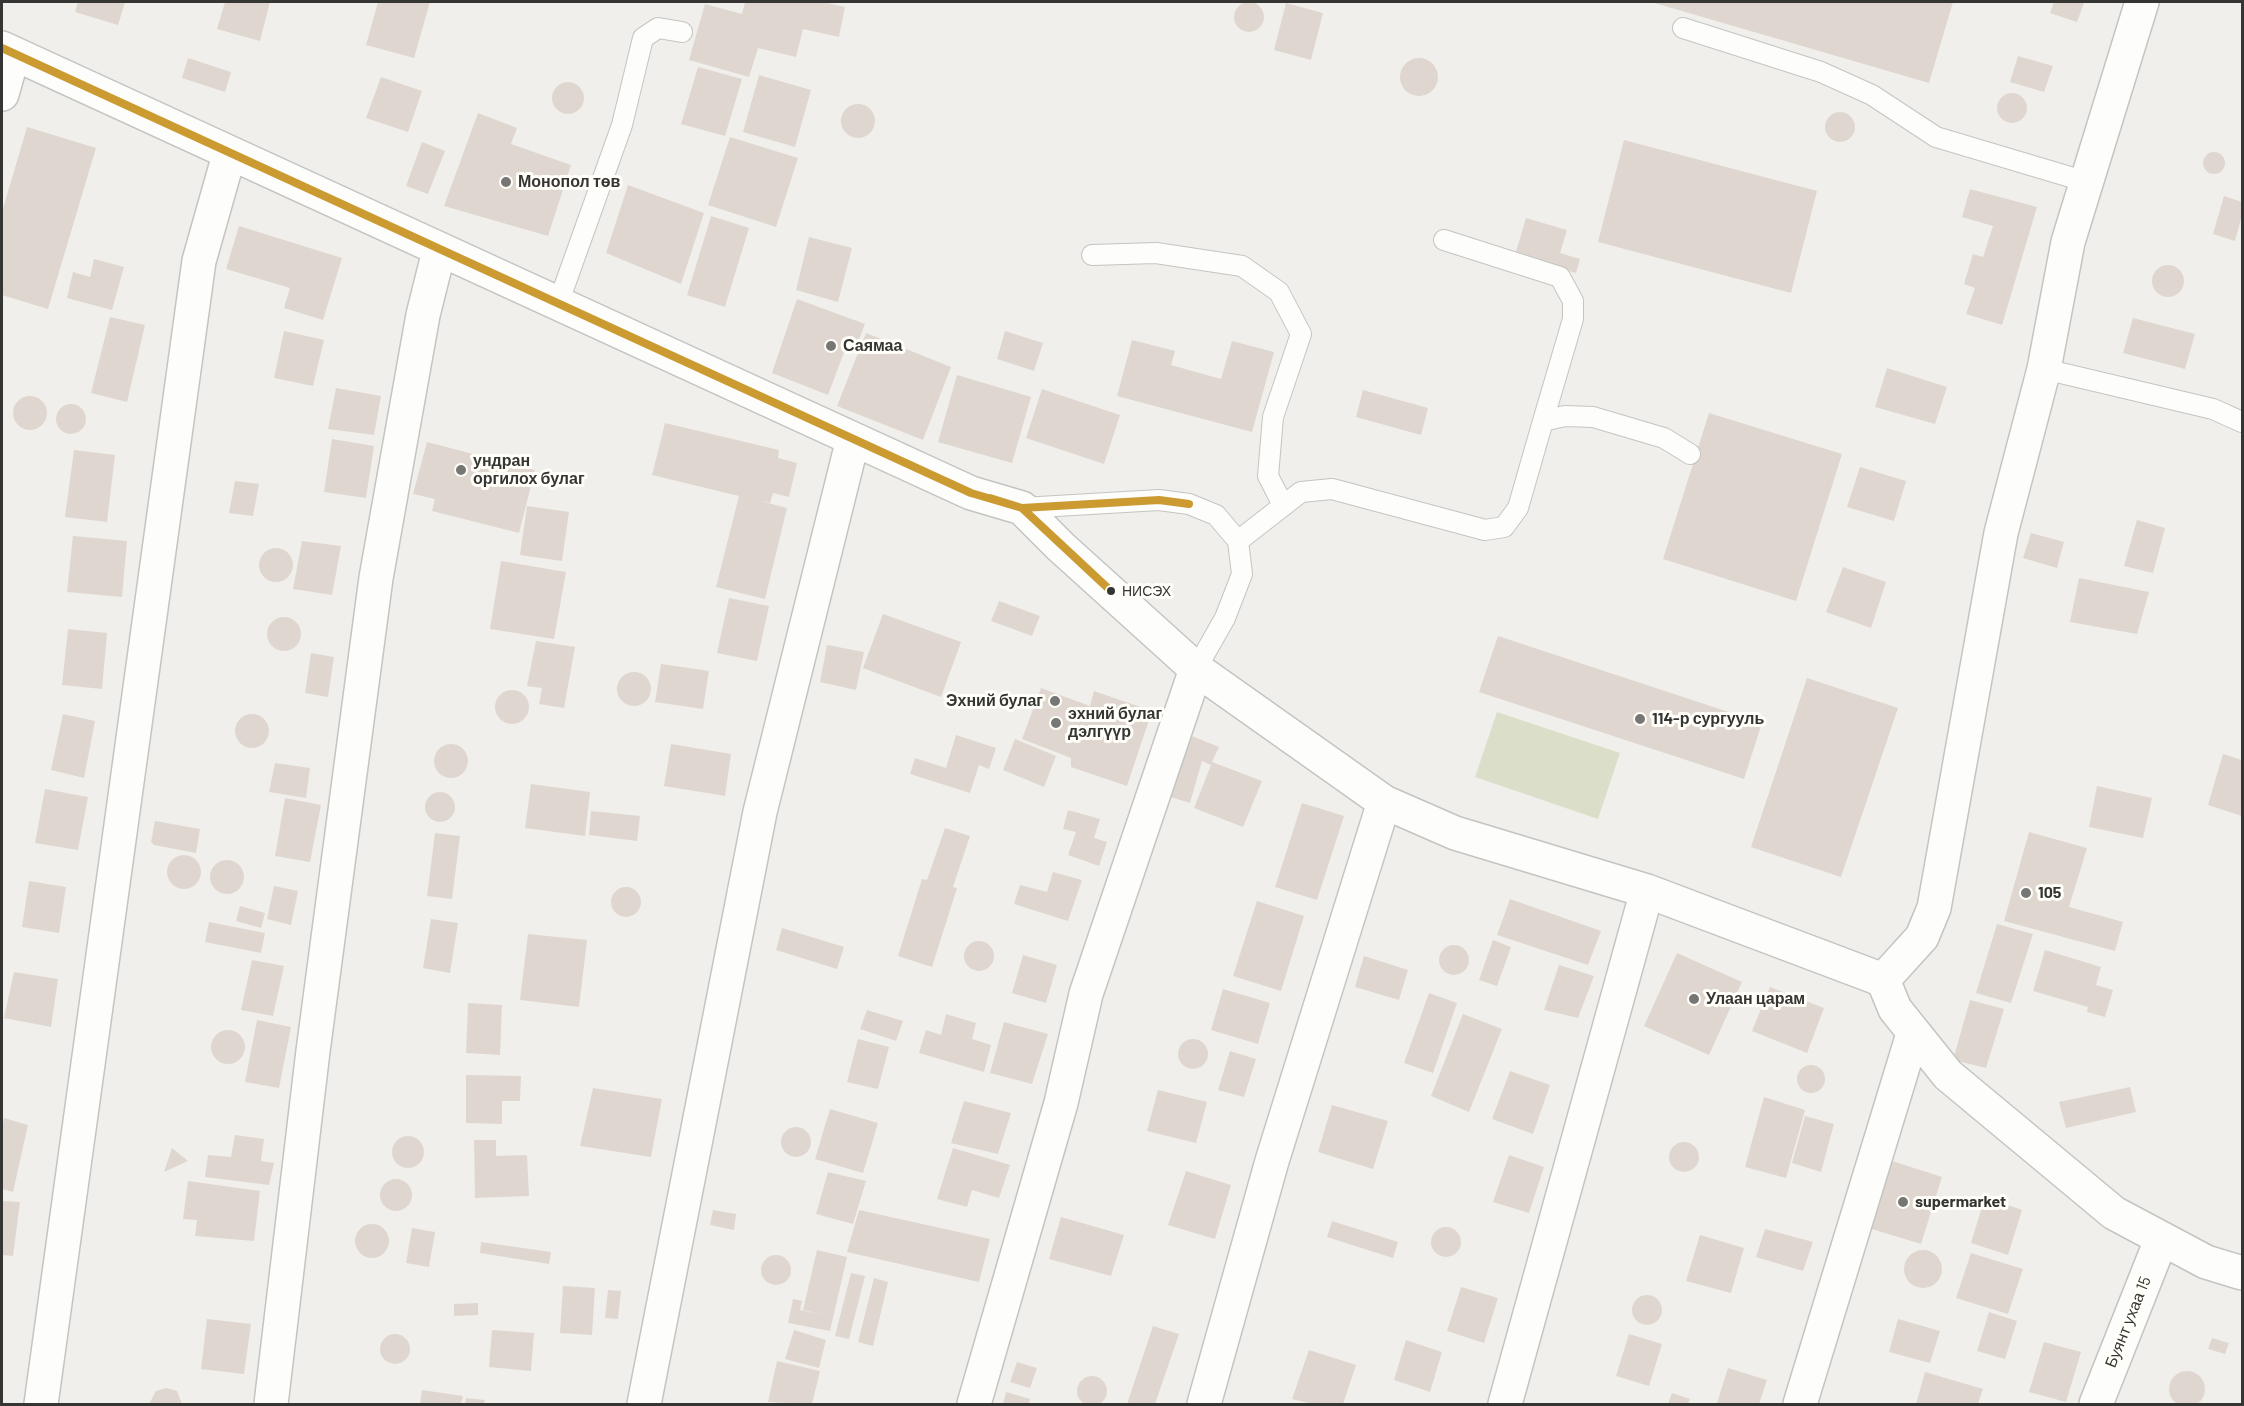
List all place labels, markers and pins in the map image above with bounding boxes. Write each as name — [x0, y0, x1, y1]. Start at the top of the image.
place label: Монопол төв — [518, 172, 620, 192]
marker: Монопол төв — [499, 175, 513, 189]
place label: Саямаа — [843, 336, 902, 356]
marker: Саямаа — [824, 339, 838, 353]
place label: ундран оргилох булаг — [473, 451, 585, 489]
marker: ундран оргилох булаг — [454, 463, 468, 477]
place label: НИСЭХ — [1122, 583, 1171, 599]
marker: НИСЭХ — [1105, 585, 1117, 597]
place label: Эхний булаг — [946, 691, 1043, 711]
marker: Эхний булаг — [1048, 694, 1062, 708]
place label: эхний булаг дэлгүүр — [1068, 704, 1162, 742]
place label: 114-р сургууль — [1652, 709, 1764, 729]
marker: 114-р сургууль — [1633, 712, 1647, 726]
marker: эхний булаг дэлгүүр — [1049, 716, 1063, 730]
place label: 105 — [2038, 883, 2061, 903]
marker: 105 — [2019, 886, 2033, 900]
place label: Улаан царам — [1706, 989, 1805, 1009]
marker: Улаан царам — [1687, 992, 1701, 1006]
place label: supermarket — [1915, 1192, 2006, 1212]
marker: supermarket — [1896, 1195, 1910, 1209]

